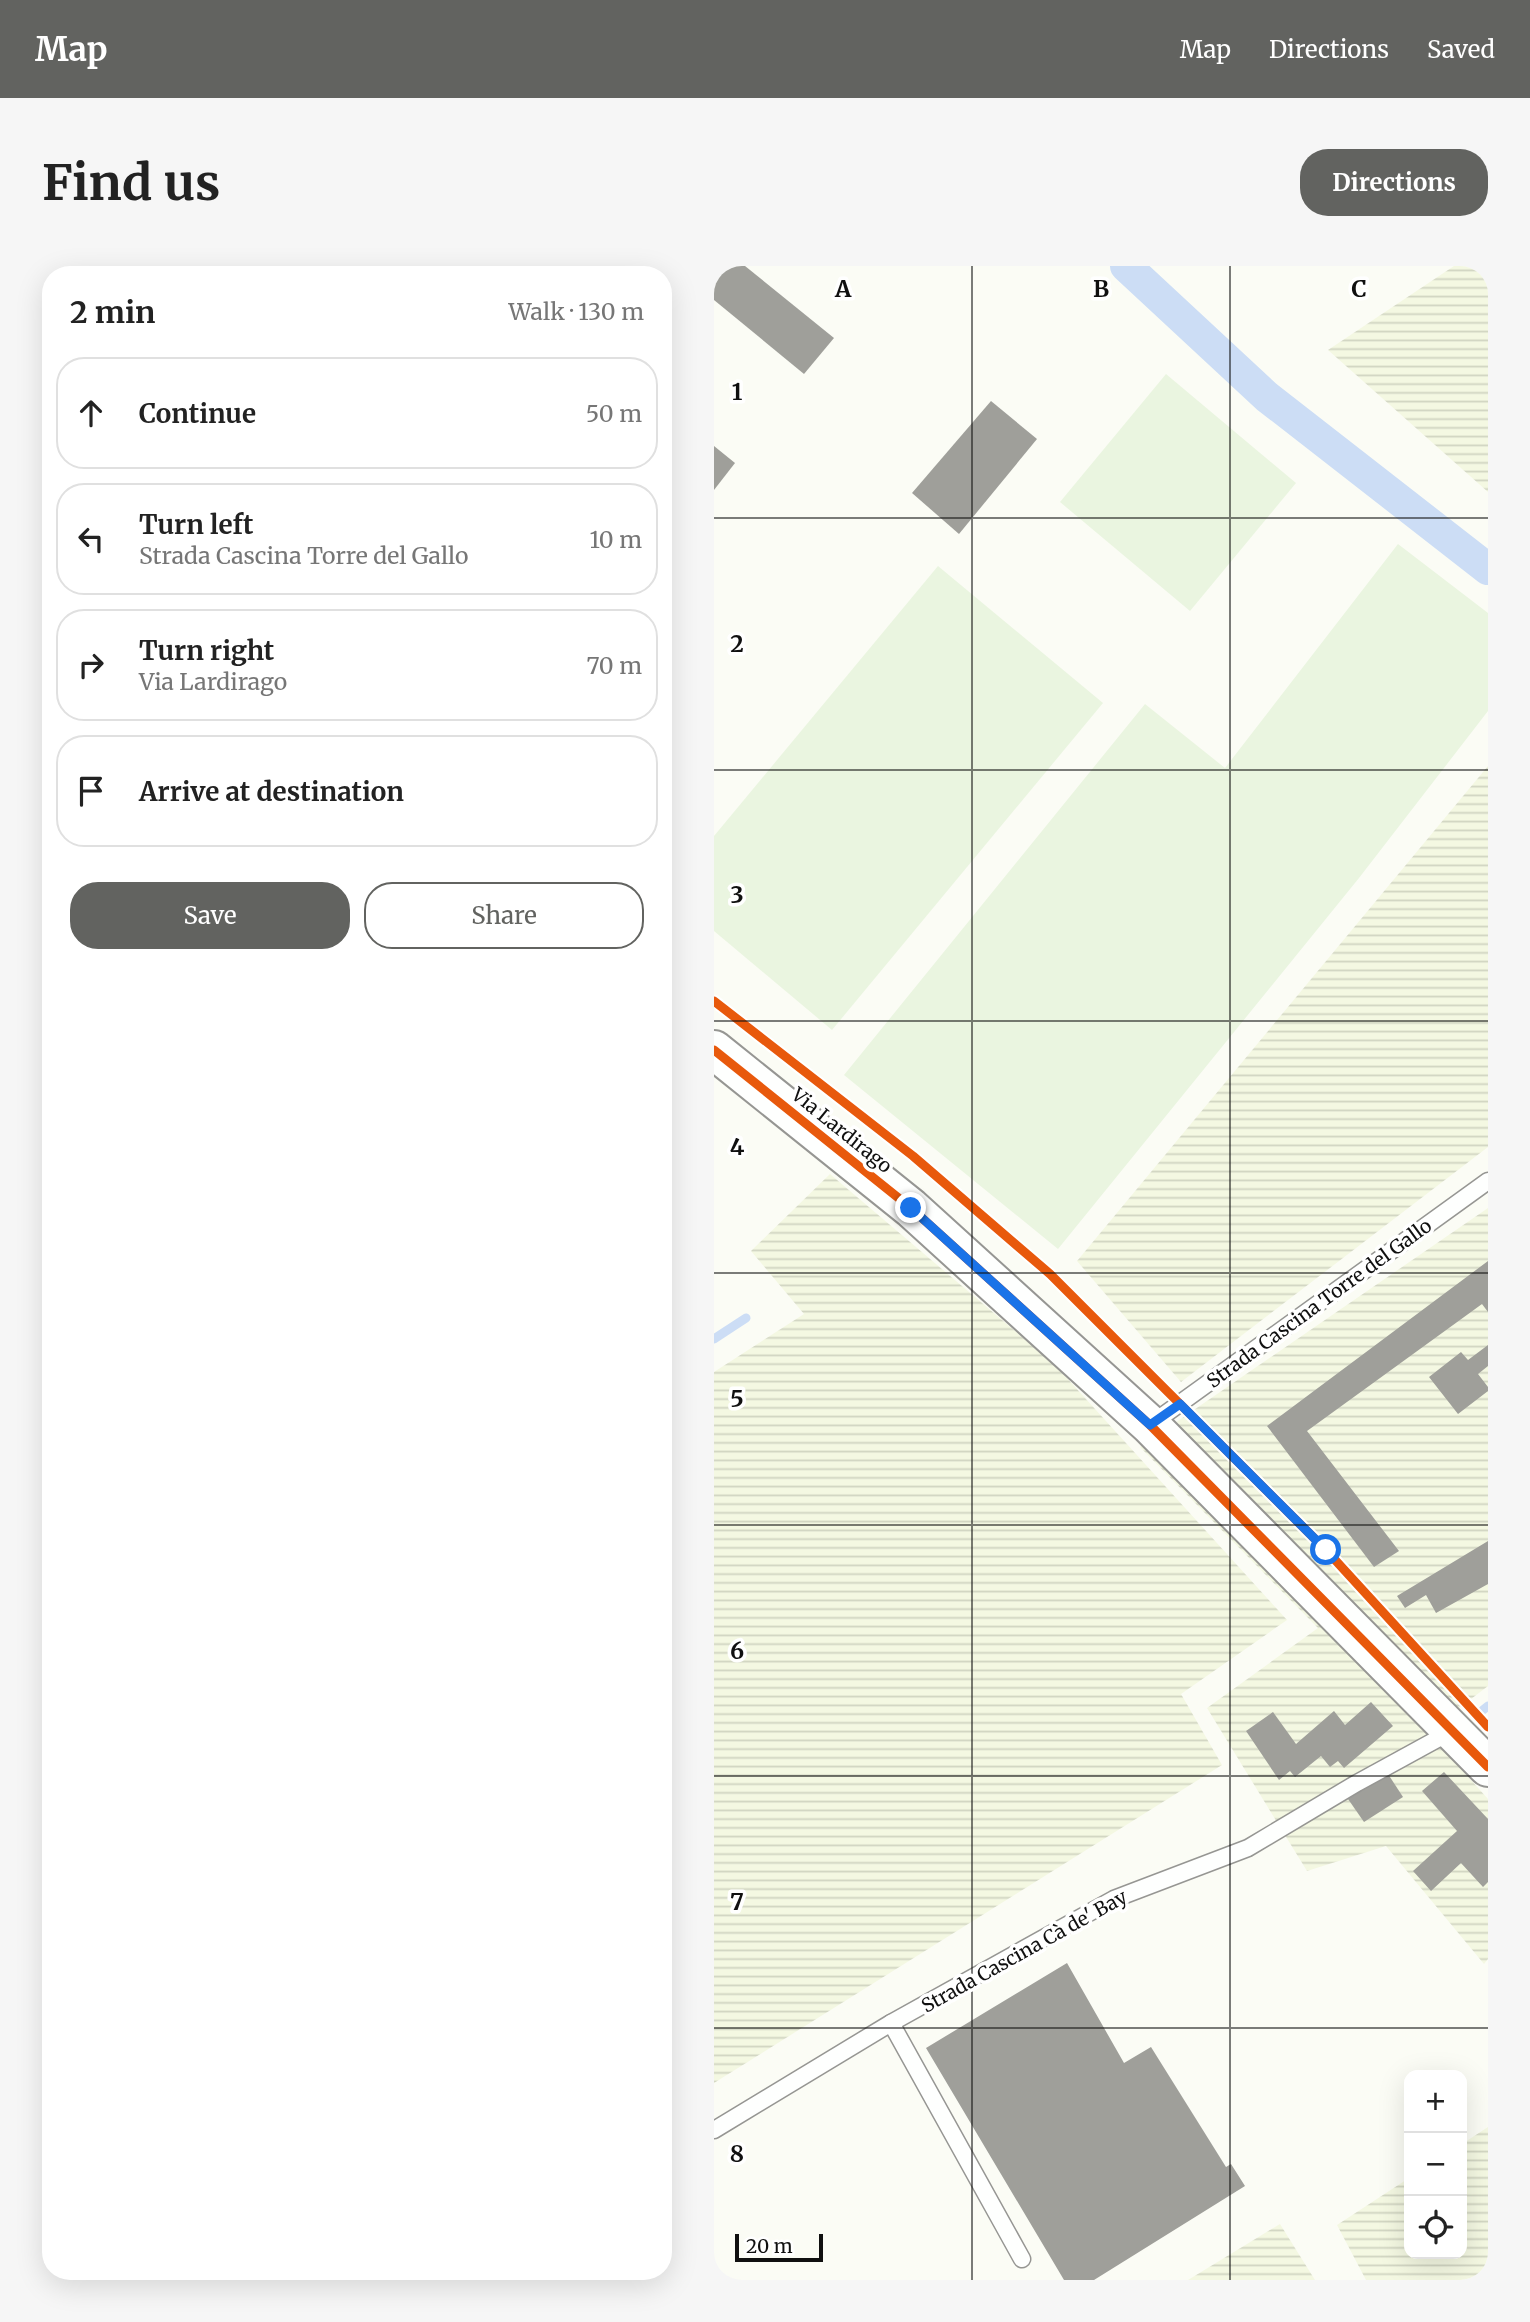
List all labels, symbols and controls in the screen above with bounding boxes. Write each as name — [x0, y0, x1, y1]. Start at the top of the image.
text: Map — [35, 29, 108, 70]
text: Map — [1180, 34, 1231, 65]
text: Directions — [1269, 34, 1389, 65]
text: Saved — [1427, 34, 1495, 65]
button: Directions — [1300, 149, 1488, 216]
text: Find us — [42, 152, 220, 213]
text: A — [834, 274, 852, 303]
text: B — [1093, 274, 1109, 303]
text: C — [1351, 274, 1367, 303]
text: 2 min — [70, 293, 155, 331]
text: Walk · 130 m — [509, 297, 644, 326]
text: 1 — [732, 377, 743, 406]
icon: ahead — [72, 394, 110, 432]
text: Continue — [139, 397, 256, 430]
text: 50 m — [586, 399, 642, 428]
text: Turn left — [139, 508, 253, 541]
icon: left — [72, 520, 110, 558]
text: 10 m — [589, 525, 642, 554]
text: Strada Cascina Torre del Gallo — [139, 541, 468, 570]
text: 2 — [730, 629, 744, 658]
text: Turn right — [139, 634, 274, 667]
icon: right — [72, 646, 110, 684]
text: 70 m — [586, 651, 642, 680]
text: Via Lardirago — [139, 667, 287, 696]
icon: arrive — [72, 772, 110, 810]
text: Arrive at destination — [139, 775, 404, 808]
text: 3 — [730, 880, 744, 909]
button: Save — [70, 882, 350, 949]
button: Share — [364, 882, 644, 949]
street label: Via Lardirago — [786, 1082, 897, 1178]
text: 4 — [730, 1132, 745, 1161]
route end — [895, 1192, 926, 1223]
street label: Strada Cascina Torre del Gallo — [1202, 1213, 1436, 1393]
text: 5 — [730, 1384, 744, 1413]
route start — [1310, 1534, 1341, 1565]
text: 6 — [730, 1636, 744, 1665]
street label: Strada Cascina Cà de' Bay — [917, 1884, 1131, 2018]
text: 7 — [730, 1887, 744, 1916]
map controls — [1404, 2070, 1467, 2259]
button: + — [1404, 2070, 1467, 2133]
button: − — [1404, 2133, 1467, 2196]
text: 8 — [730, 2139, 744, 2168]
button: locate — [1404, 2196, 1467, 2259]
scale bar — [735, 2231, 822, 2263]
text: 20 m — [746, 2234, 793, 2258]

